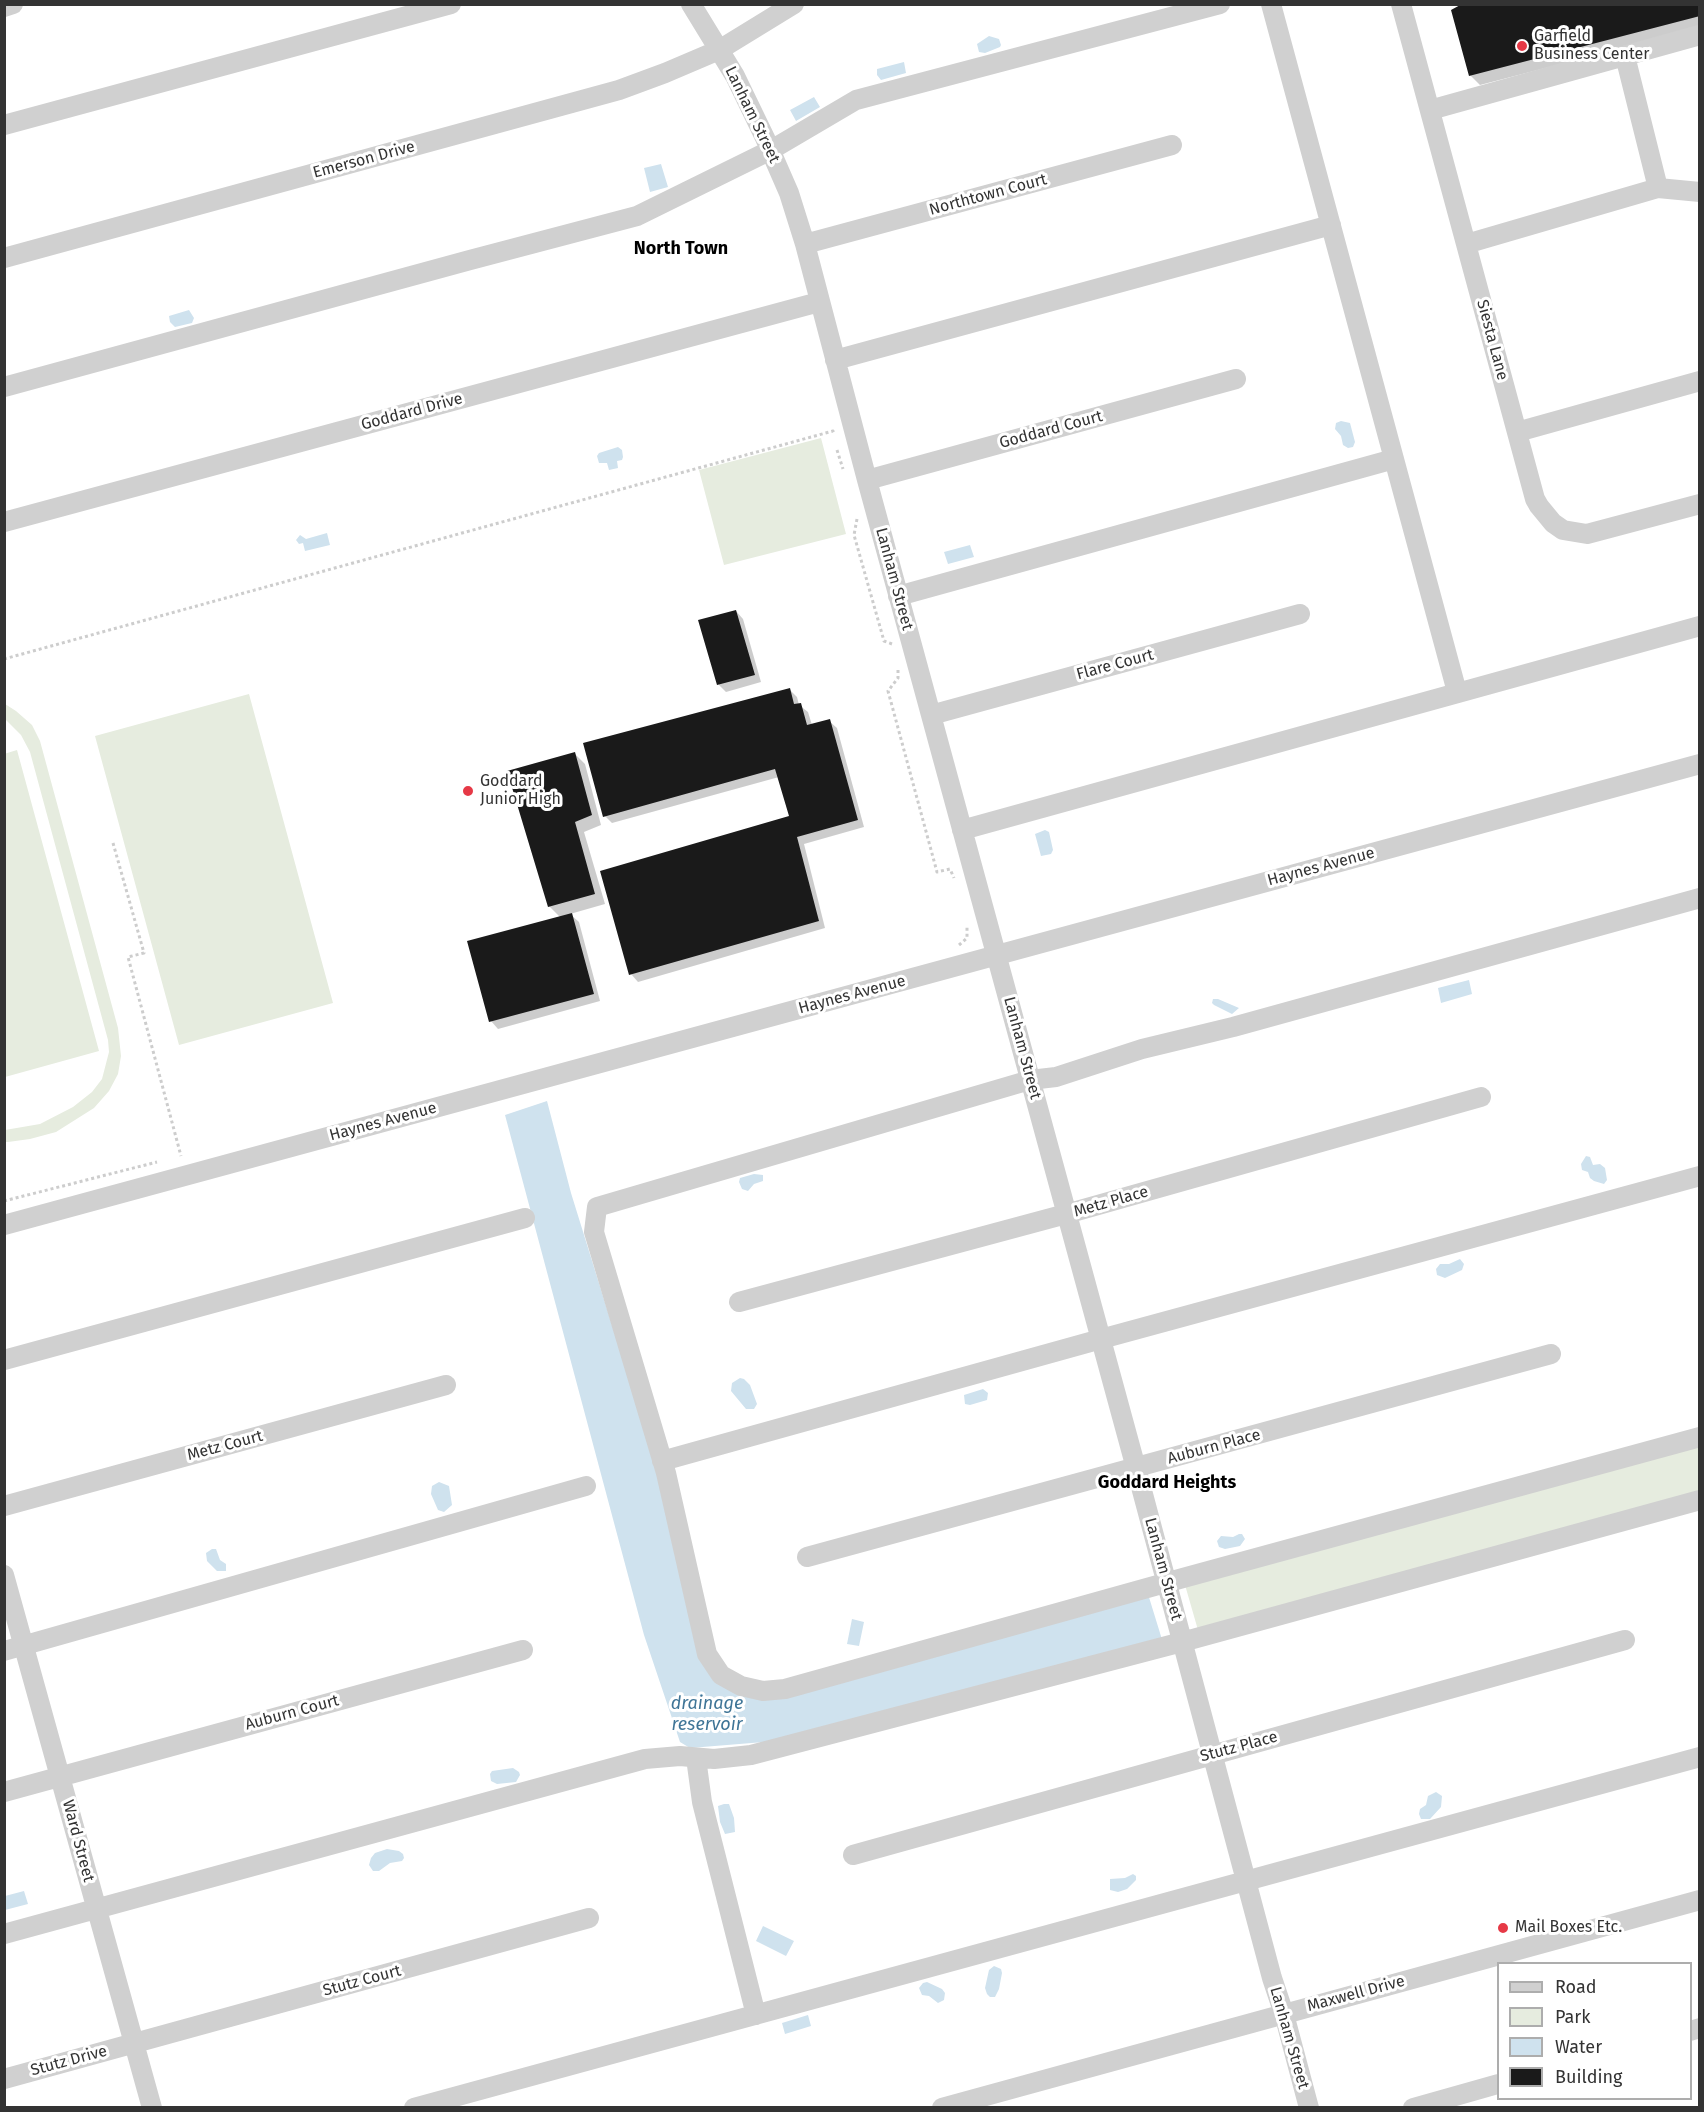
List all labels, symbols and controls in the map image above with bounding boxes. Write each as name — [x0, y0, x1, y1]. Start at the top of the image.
place label: Garfield Business Center — [1534, 27, 1649, 65]
marker: Garfield Business Center — [1515, 39, 1529, 53]
street label: Lanham Street — [720, 63, 784, 167]
street label: Emerson Drive — [311, 137, 417, 183]
street label: Northtown Court — [927, 170, 1049, 220]
district label: North Town — [634, 238, 728, 260]
street label: Siesta Lane — [1472, 298, 1512, 382]
street label: Goddard Drive — [359, 389, 465, 435]
street label: Goddard Court — [997, 407, 1105, 453]
street label: Lanham Street — [871, 526, 917, 632]
street label: Flare Court — [1074, 646, 1156, 684]
place label: Goddard Junior High — [480, 772, 561, 810]
marker: Goddard Junior High — [461, 784, 475, 798]
street label: Haynes Avenue — [1265, 843, 1377, 891]
street label: Haynes Avenue — [796, 971, 908, 1019]
street label: Lanham Street — [999, 995, 1045, 1101]
street label: Haynes Avenue — [327, 1098, 439, 1146]
street label: Metz Place — [1072, 1182, 1150, 1222]
street label: Auburn Place — [1165, 1425, 1263, 1469]
street label: Metz Court — [185, 1427, 265, 1465]
district label: Goddard Heights — [1098, 1472, 1236, 1494]
street label: Lanham Street — [1140, 1516, 1186, 1622]
street label: Auburn Court — [243, 1691, 341, 1735]
water label: drainage reservoir — [671, 1693, 743, 1736]
street label: Stutz Place — [1198, 1727, 1280, 1767]
street label: Ward Street — [58, 1798, 98, 1884]
place label: Mail Boxes Etc. — [1515, 1918, 1622, 1938]
marker: Mail Boxes Etc. — [1496, 1921, 1510, 1935]
street label: Stutz Court — [321, 1961, 403, 2001]
legend — [1497, 1962, 1692, 2100]
street label: Maxwell Drive — [1305, 1972, 1407, 2016]
text: Road — [1555, 1976, 1597, 1998]
street label: Lanham Street — [1265, 1985, 1313, 2091]
text: Park — [1555, 2006, 1590, 2028]
text: Water — [1555, 2036, 1602, 2058]
street label: Stutz Drive — [29, 2042, 109, 2080]
text: Building — [1555, 2066, 1622, 2088]

